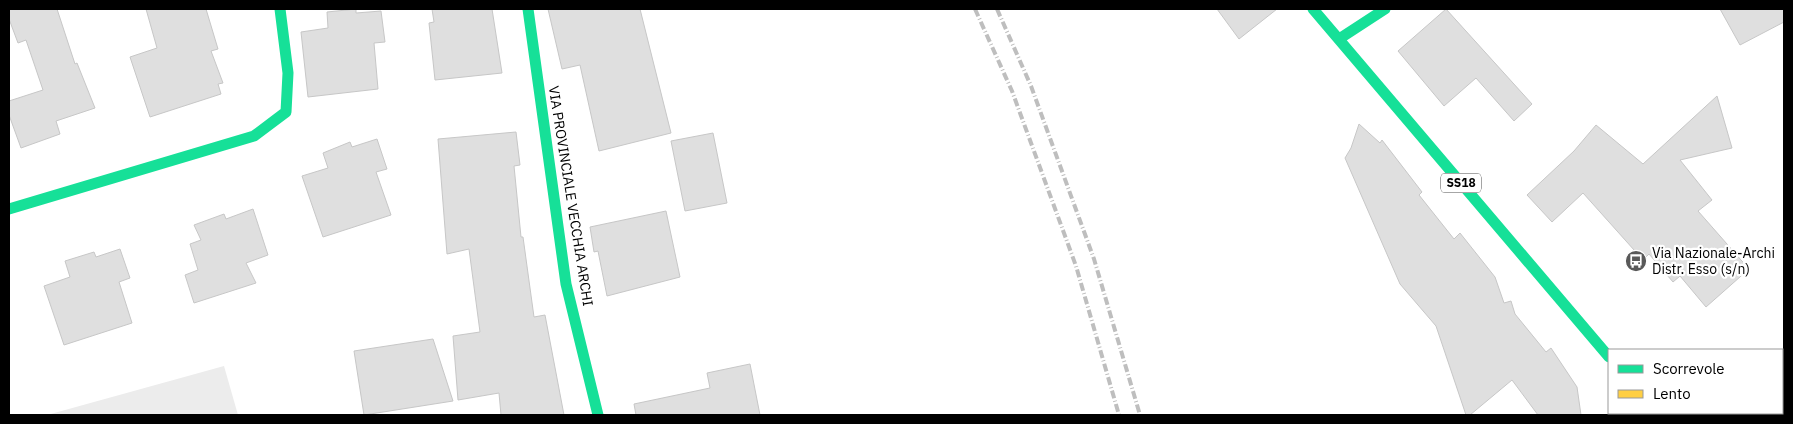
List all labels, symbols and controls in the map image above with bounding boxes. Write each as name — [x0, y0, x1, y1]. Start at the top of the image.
street label: VIA PROVINCIALE VECCHIA ARCHI — [545, 85, 597, 307]
road number: SS18 — [1441, 174, 1481, 192]
place label: Via Nazionale-Archi Distr. Esso (s/n) — [1652, 244, 1775, 278]
bus stop icon: Via Nazionale-Archi Distr. Esso (s/n) — [1624, 249, 1648, 273]
legend — [1608, 349, 1783, 414]
text: Scorrevole — [1653, 359, 1725, 378]
text: Lento — [1653, 384, 1691, 403]

